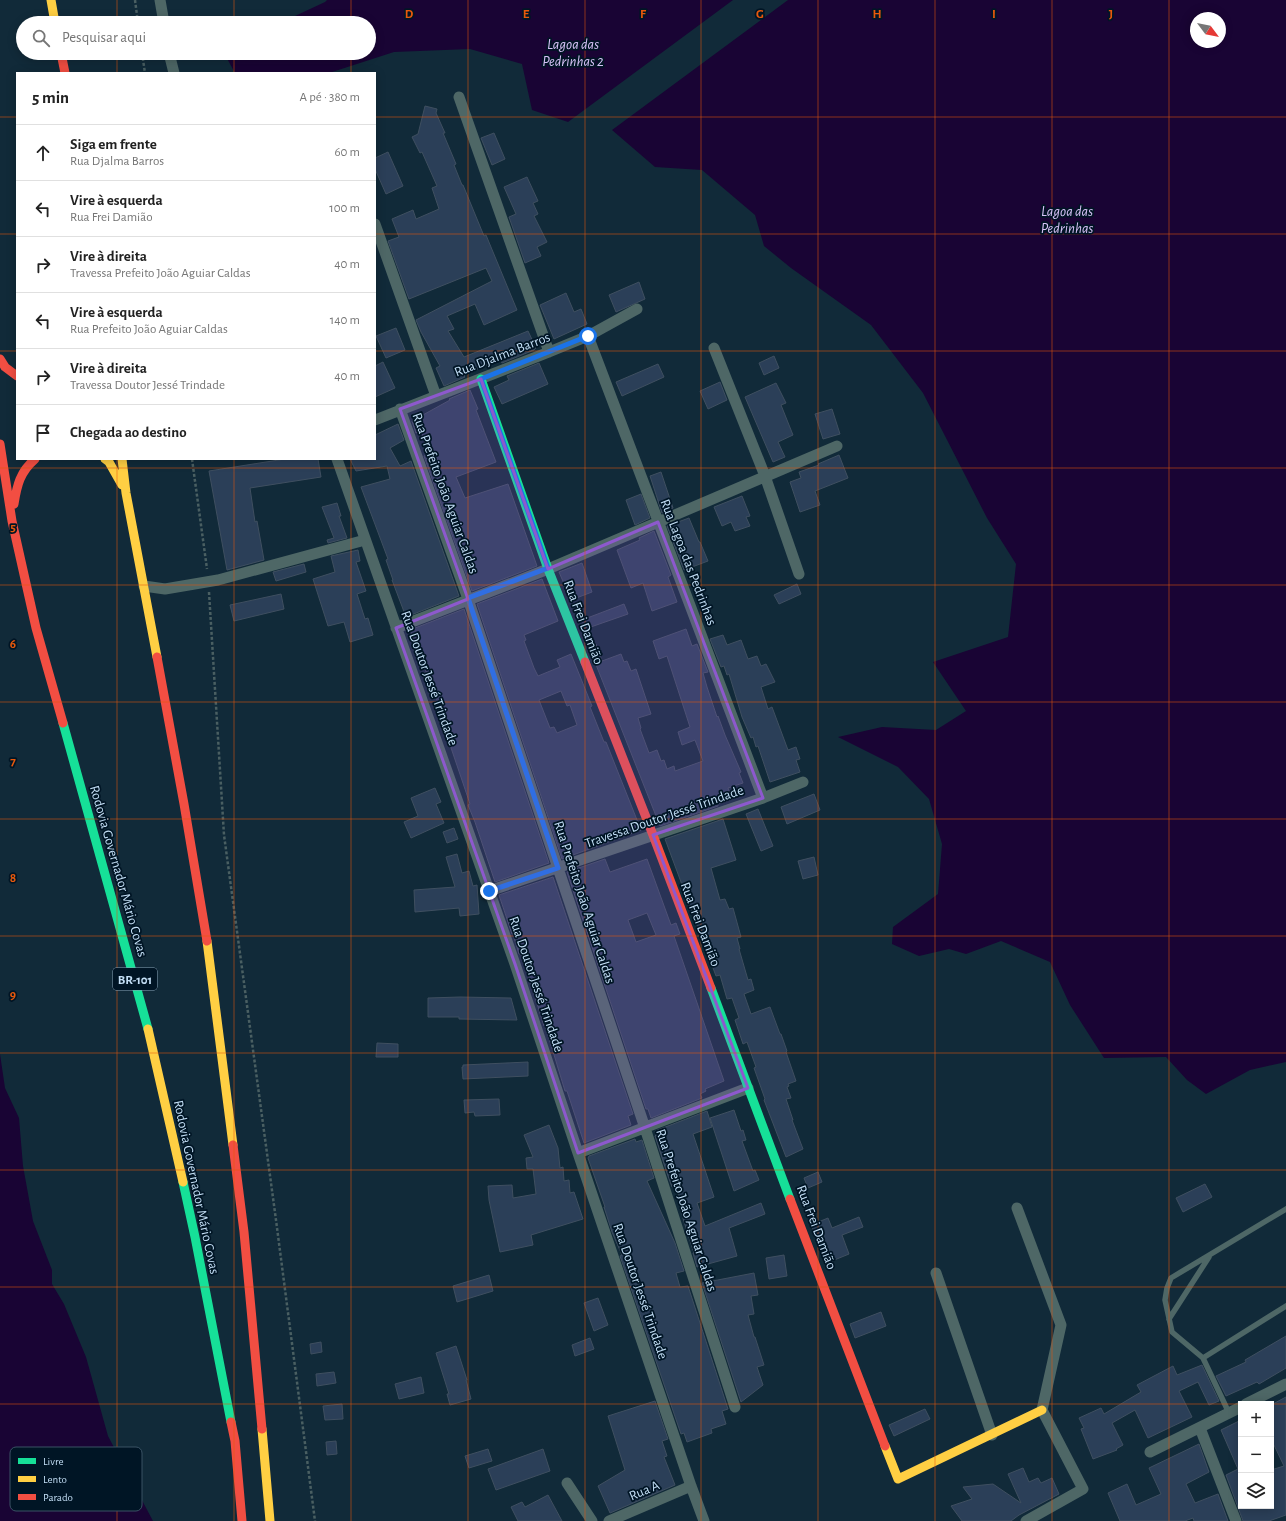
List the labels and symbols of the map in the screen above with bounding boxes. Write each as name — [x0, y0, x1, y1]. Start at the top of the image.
text: D — [405, 8, 414, 21]
text: E — [523, 8, 530, 21]
text: F — [640, 8, 647, 21]
text: G — [756, 8, 764, 21]
text: H — [872, 8, 882, 21]
text: I — [992, 8, 996, 21]
text: J — [1109, 8, 1113, 21]
north arrow — [1190, 12, 1226, 48]
water label: Lagoa das Pedrinhas 2 — [542, 37, 604, 69]
water label: Lagoa das Pedrinhas — [1041, 204, 1094, 236]
route start — [579, 327, 597, 345]
street label: Rua Djalma Barros — [453, 330, 552, 380]
street label: Rua Prefeito João Aguiar Caldas — [409, 411, 481, 576]
street label: Rua Lagoa das Pedrinhas — [658, 497, 719, 627]
text: 5 — [10, 521, 16, 534]
street label: Rua Frei Damião — [561, 578, 606, 666]
street label: Rua Doutor Jessé Trindade — [398, 609, 460, 748]
text: 6 — [10, 638, 16, 651]
text: 7 — [10, 755, 16, 768]
street label: Travessa Doutor Jessé Trindade — [583, 783, 746, 851]
street label: Rodovia Governador Mário Covas — [87, 784, 149, 959]
street label: Rua Prefeito João Aguiar Caldas — [551, 819, 617, 985]
text: 8 — [10, 872, 16, 885]
street label: Rua Frei Damião — [678, 880, 723, 968]
route end — [480, 882, 498, 900]
street label: Rua Doutor Jessé Trindade — [506, 915, 566, 1054]
road number: BR-101 — [113, 968, 157, 990]
text: 9 — [10, 989, 16, 1002]
street label: Rodovia Governador Mário Covas — [171, 1099, 221, 1275]
street label: Rua Prefeito João Aguiar Caldas — [653, 1127, 719, 1293]
street label: Rua Frei Damião — [794, 1183, 839, 1271]
street label: Rua Doutor Jessé Trindade — [610, 1222, 670, 1361]
legend — [10, 1447, 142, 1511]
text: Livre — [43, 1456, 64, 1467]
text: Lento — [43, 1474, 67, 1485]
street label: Rua A — [627, 1478, 662, 1504]
text: Parado — [43, 1492, 73, 1503]

